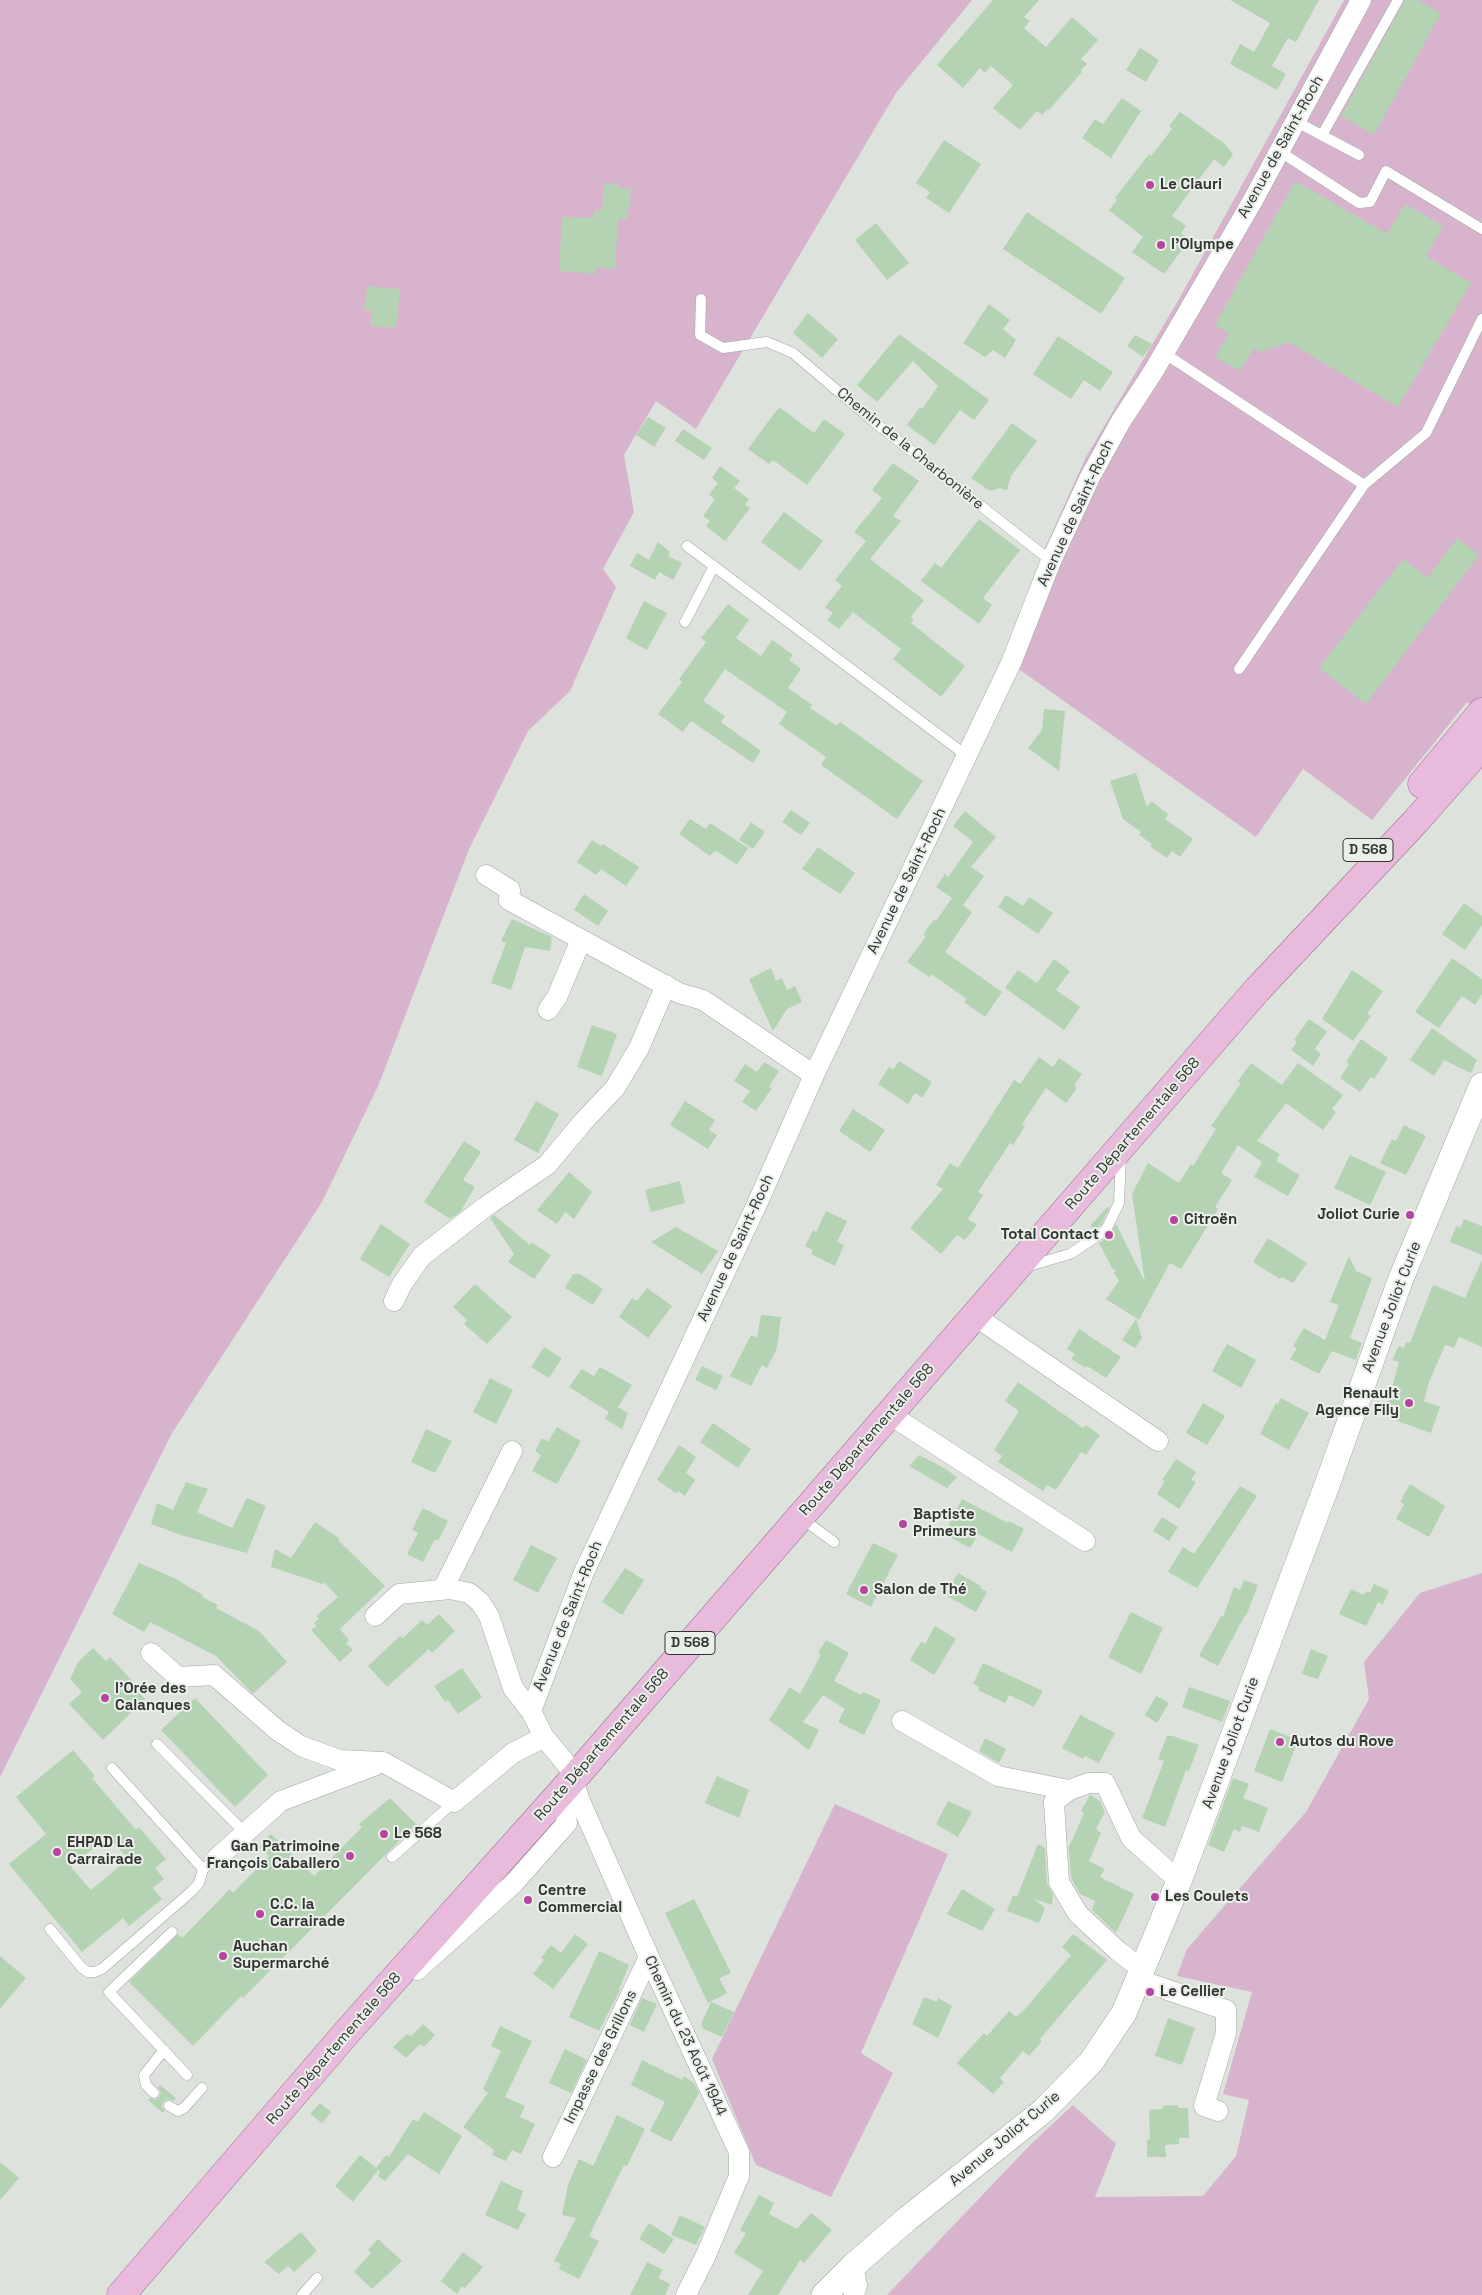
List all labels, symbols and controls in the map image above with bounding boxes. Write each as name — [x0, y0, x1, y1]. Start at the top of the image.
street label: Avenue de Saint-Roch — [1234, 73, 1328, 221]
place label: Le Clauri — [1160, 176, 1222, 194]
marker: Le Clauri — [1144, 179, 1156, 191]
place label: l'Olympe — [1171, 236, 1234, 254]
marker: l'Olympe — [1155, 239, 1167, 251]
street label: Chemin de la Charbonière — [833, 384, 987, 514]
street label: Avenue de Saint-Roch — [1034, 437, 1118, 589]
street label: Avenue de Saint-Roch — [864, 805, 950, 957]
road number: D 568 — [1343, 838, 1393, 862]
street label: Route Départementale 568 — [1062, 1054, 1204, 1214]
street label: Avenue de Saint-Roch — [694, 1172, 778, 1324]
place label: Joliot Curie — [1317, 1206, 1400, 1224]
marker: Joliot Curie — [1404, 1209, 1416, 1221]
place label: Citroën — [1184, 1211, 1237, 1229]
marker: Citroën — [1168, 1214, 1180, 1226]
place label: Total Contact — [1001, 1226, 1099, 1244]
marker: Total Contact — [1103, 1229, 1115, 1241]
street label: Avenue Joliot Curie — [1359, 1239, 1425, 1375]
street label: Route Départementale 568 — [796, 1360, 938, 1520]
place label: Renault Agence Fily — [1316, 1385, 1399, 1420]
marker: Renault Agence Fily — [1403, 1397, 1415, 1409]
place label: Baptiste Primeurs — [913, 1506, 976, 1541]
marker: Baptiste Primeurs — [897, 1518, 909, 1530]
street label: Avenue de Saint-Roch — [530, 1538, 606, 1694]
place label: Salon de Thé — [874, 1581, 967, 1599]
marker: Salon de Thé — [858, 1584, 870, 1596]
road number: D 568 — [665, 1632, 715, 1655]
street label: Route Départementale 568 — [531, 1665, 673, 1825]
street label: Avenue Joliot Curie — [1199, 1675, 1263, 1811]
place label: l'Orée des Calanques — [115, 1680, 191, 1715]
marker: l'Orée des Calanques — [99, 1692, 111, 1704]
place label: Autos du Rove — [1290, 1733, 1394, 1751]
marker: Autos du Rove — [1274, 1736, 1286, 1748]
place label: Le 568 — [394, 1825, 442, 1843]
marker: Le 568 — [378, 1828, 390, 1840]
place label: EHPAD La Carrairade — [67, 1834, 142, 1869]
place label: Gan Patrimoine François Caballero — [207, 1838, 340, 1873]
marker: EHPAD La Carrairade — [51, 1846, 63, 1858]
marker: Gan Patrimoine François Caballero — [344, 1850, 356, 1862]
place label: Centre Commercial — [538, 1882, 622, 1917]
place label: Les Coulets — [1165, 1888, 1249, 1906]
marker: Les Coulets — [1149, 1891, 1161, 1903]
marker: Centre Commercial — [522, 1894, 534, 1906]
place label: C.C. la Carrairade — [270, 1896, 345, 1931]
marker: C.C. la Carrairade — [254, 1908, 266, 1920]
place label: Auchan Supermarché — [233, 1938, 329, 1973]
marker: Auchan Supermarché — [217, 1950, 229, 1962]
street label: Chemin du 23 Août 1944 — [640, 1953, 730, 2119]
street label: Route Départementale 568 — [263, 1969, 405, 2129]
place label: Le Cellier — [1160, 1983, 1225, 2001]
marker: Le Cellier — [1144, 1986, 1156, 1998]
street label: Impasse des Grillons — [561, 1987, 641, 2127]
street label: Avenue Joliot Curie — [946, 2088, 1064, 2190]

